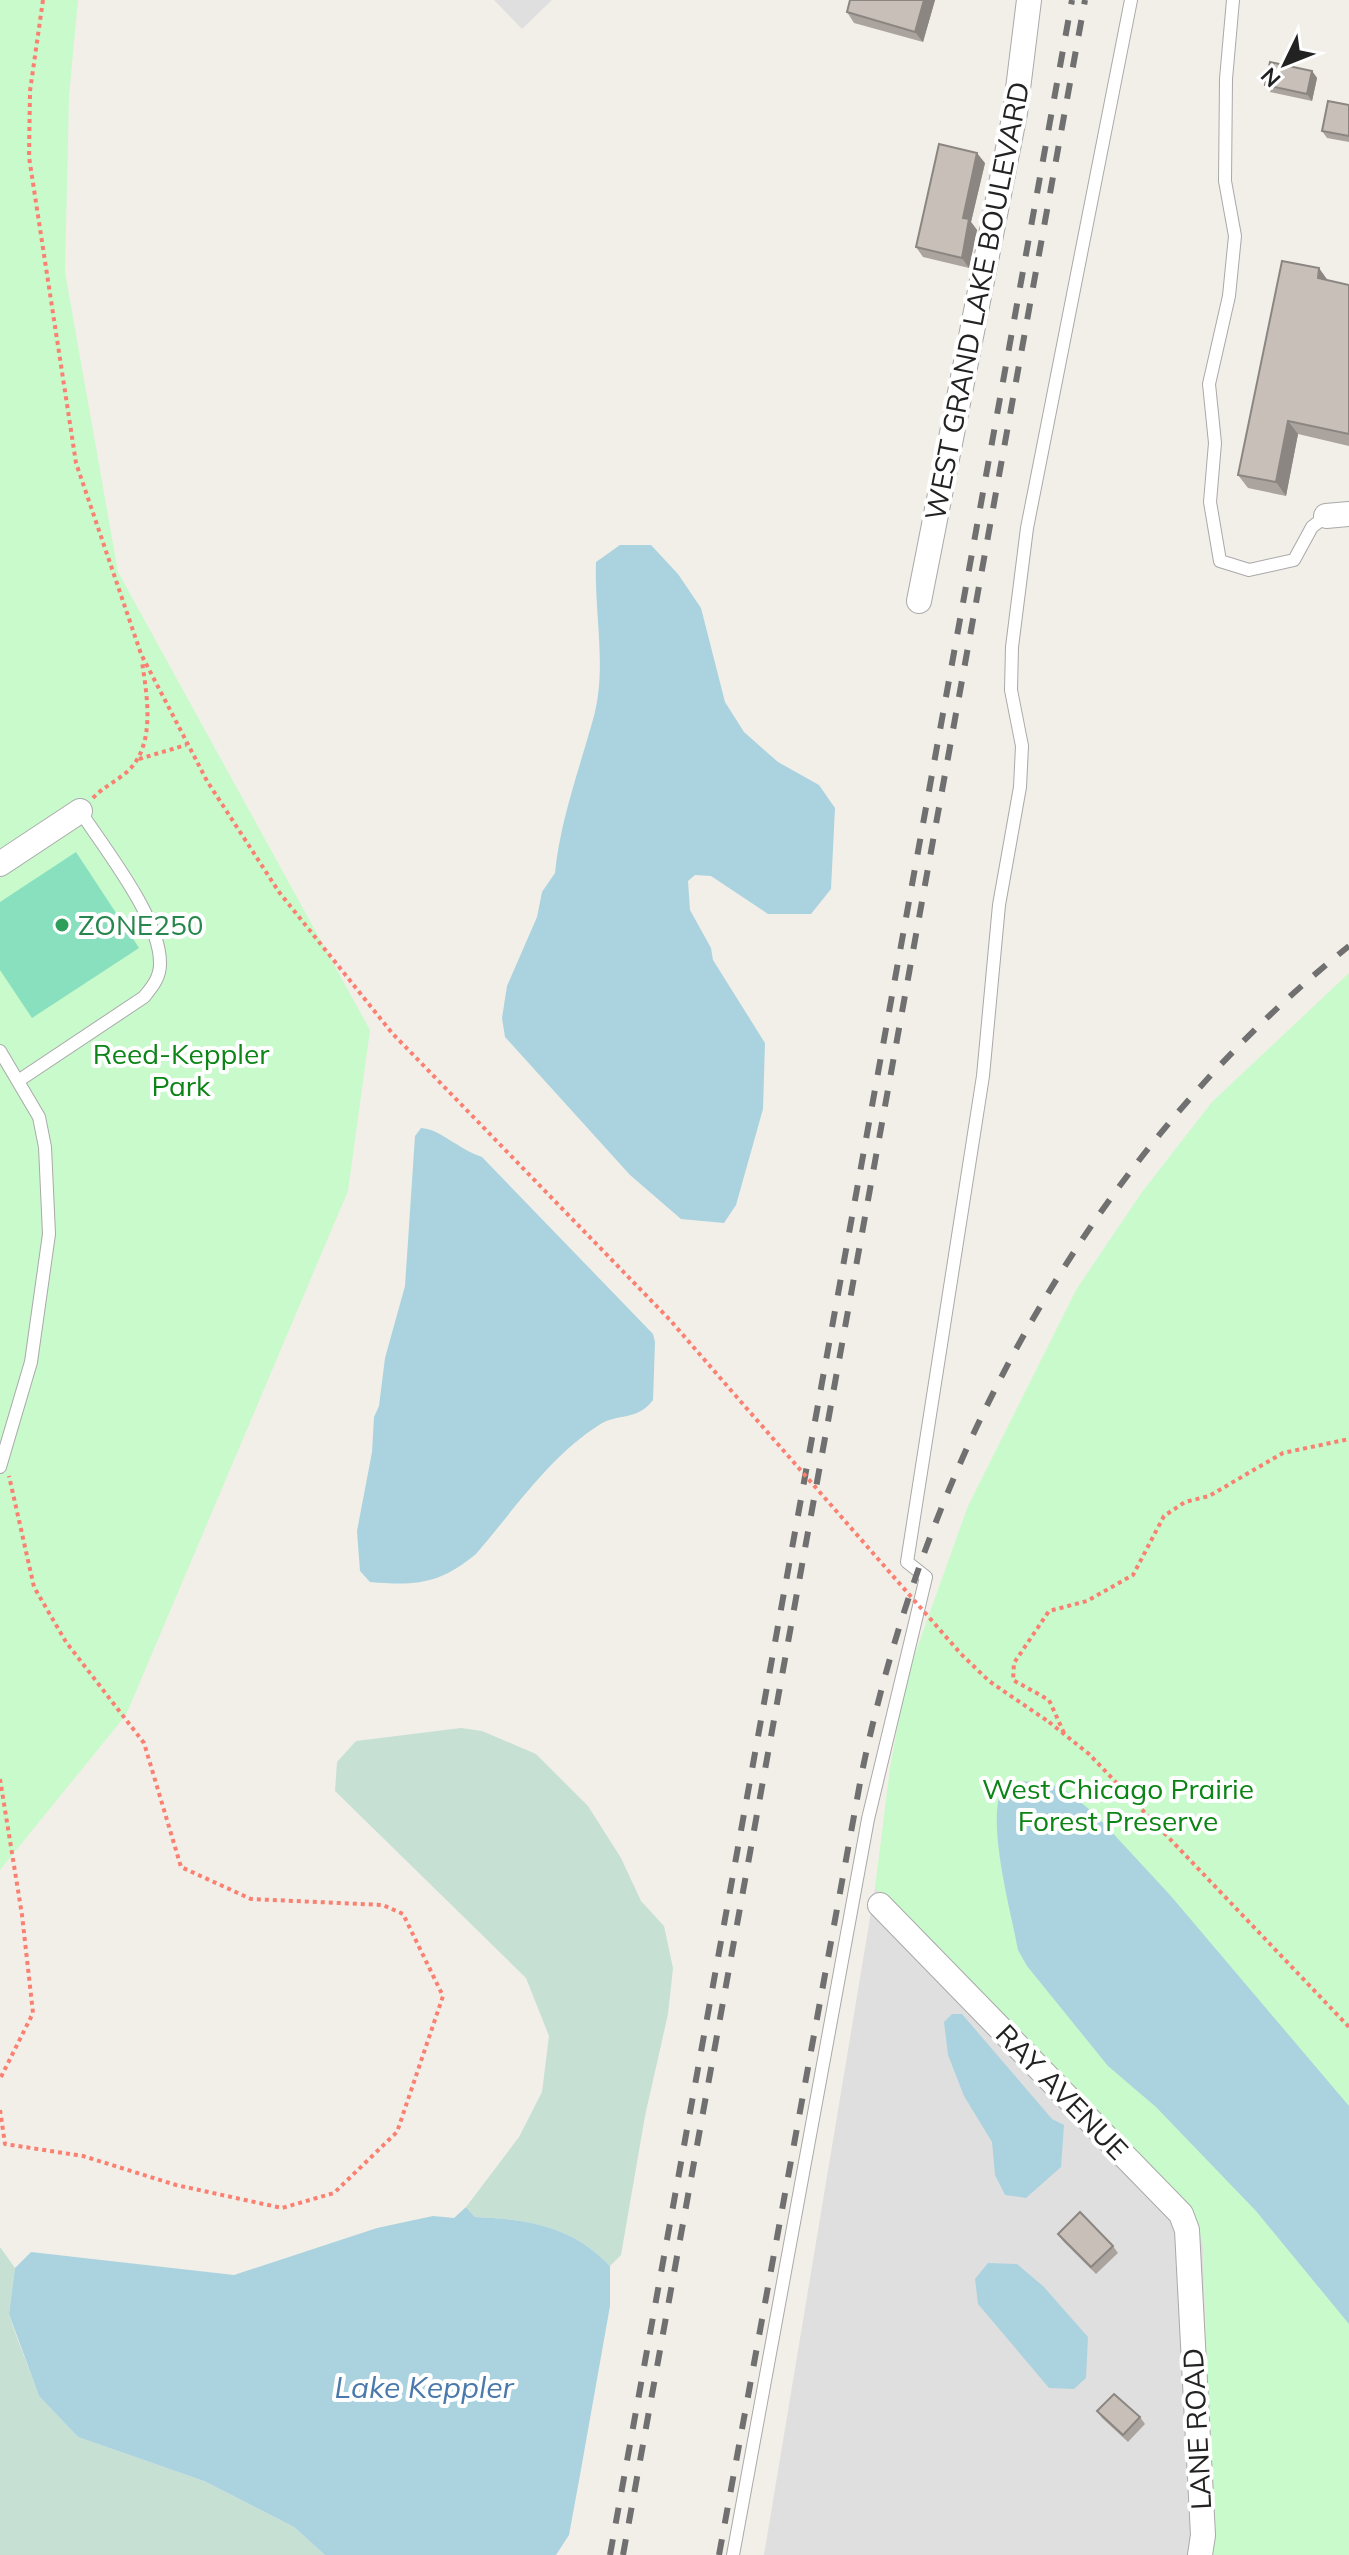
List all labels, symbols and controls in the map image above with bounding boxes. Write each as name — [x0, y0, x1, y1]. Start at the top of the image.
north arrow — [1245, 24, 1325, 104]
text: N — [1254, 62, 1286, 93]
street label: WEST GRAND LAKE BOULEVARD — [917, 79, 1036, 523]
place label: ZONE250 — [78, 907, 204, 942]
marker: ZONE250 — [53, 916, 71, 934]
park label: Reed-Keppler Park — [93, 1036, 270, 1103]
park label: West Chicago Prairie Forest Preserve — [982, 1771, 1254, 1838]
street label: RAY AVENUE — [989, 2017, 1136, 2167]
street label: LANE ROAD — [1175, 2347, 1218, 2511]
water label: Lake Keppler — [335, 2368, 515, 2406]

